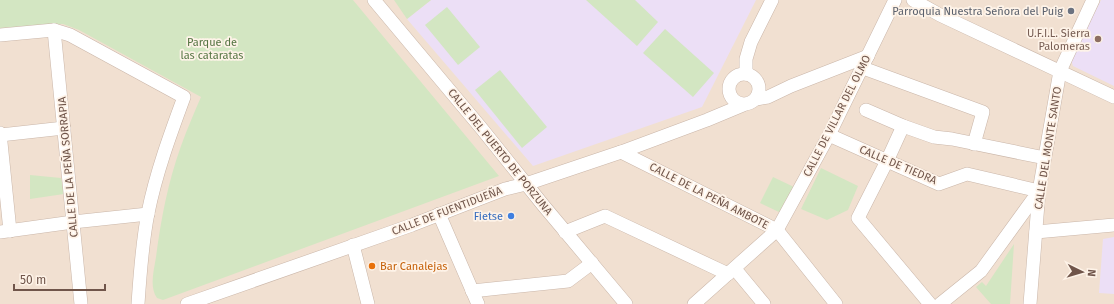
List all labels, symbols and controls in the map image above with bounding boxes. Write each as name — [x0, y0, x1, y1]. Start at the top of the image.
place label: Parroquia Nuestra Señora del Puig — [892, 5, 1063, 18]
marker: Parroquia Nuestra Señora del Puig — [1066, 6, 1076, 16]
place label: U.F.I.L. Sierra Palomeras — [1027, 27, 1090, 53]
marker: U.F.I.L. Sierra Palomeras — [1093, 34, 1103, 44]
park label: Parque de las cataratas — [181, 36, 243, 62]
street label: CALLE DE VILLAR DEL OLMO — [801, 53, 873, 179]
street label: CALLE DEL PUERTO DE PORZUNA — [445, 86, 555, 218]
street label: CALLE DEL MONTE SANTO — [1032, 86, 1064, 210]
street label: CALLE DE LA PEÑA SORRAPIA — [55, 96, 81, 238]
street label: CALLE DE TIEDRA — [857, 143, 939, 187]
street label: CALLE DE LA PEÑA AMBOTE — [647, 160, 771, 232]
street label: CALLE DE FUENTIDUEÑA — [390, 184, 505, 238]
place label: Fietse — [474, 210, 503, 223]
marker: Fietse — [506, 211, 516, 221]
north arrow — [1062, 252, 1102, 292]
place label: Bar Canalejas — [380, 260, 447, 273]
marker: Bar Canalejas — [367, 261, 377, 271]
scale bar — [14, 266, 105, 292]
text: N — [1085, 269, 1098, 277]
text: 50 m — [20, 273, 46, 287]

